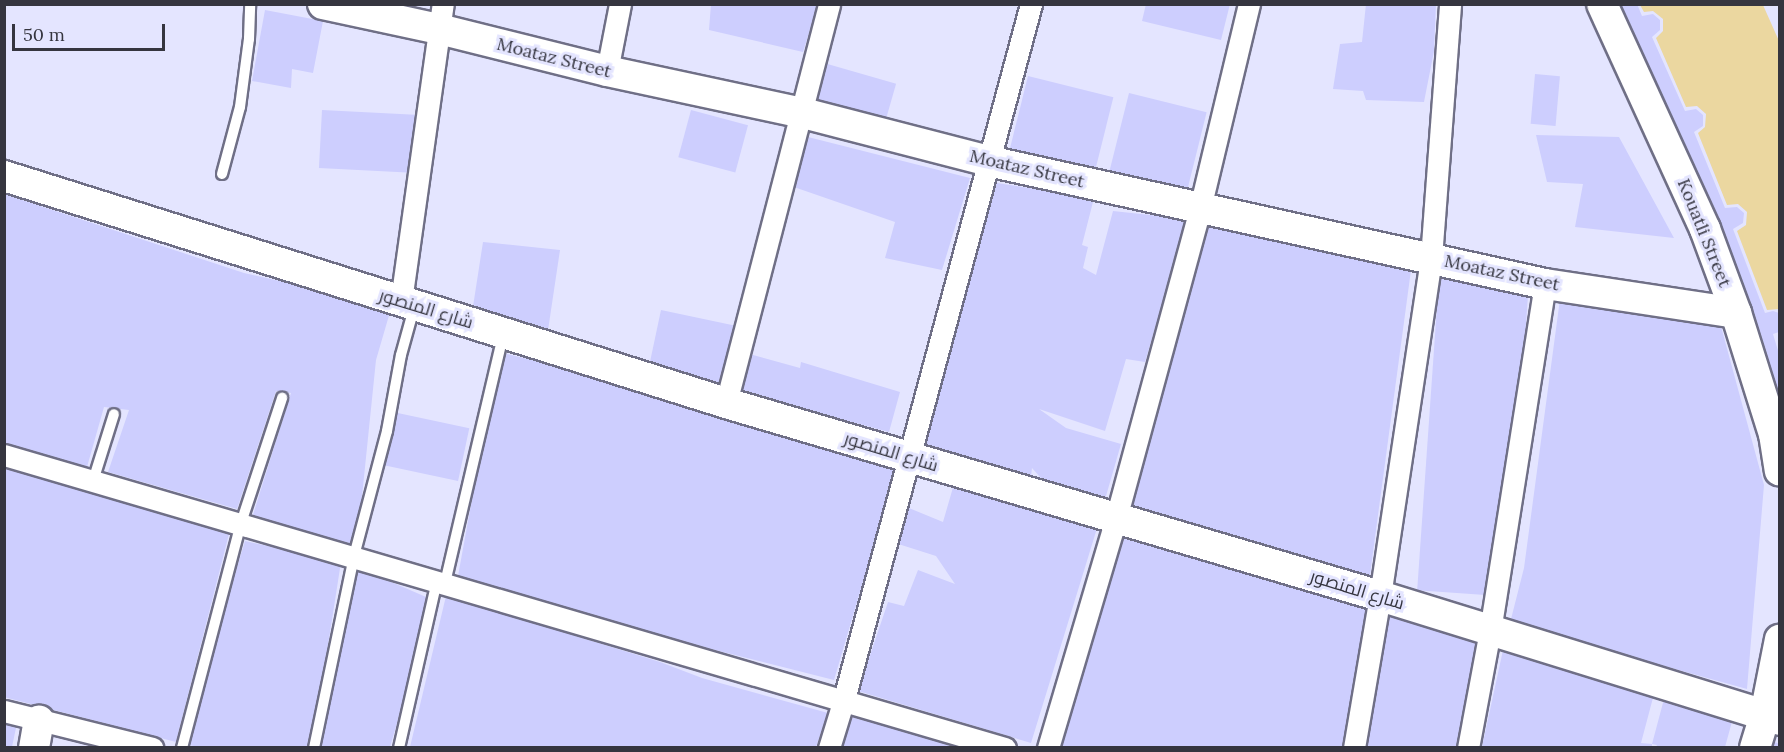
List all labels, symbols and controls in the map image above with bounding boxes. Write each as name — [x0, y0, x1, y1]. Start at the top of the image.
scale bar — [15, 12, 168, 50]
text: 50 m — [23, 23, 65, 46]
street label: Moataz Street — [494, 33, 614, 83]
street label: Moataz Street — [967, 145, 1087, 193]
street label: Kouatli Street — [1672, 176, 1736, 290]
street label: Moataz Street — [1442, 250, 1562, 296]
street label: شارع المنصور — [376, 284, 476, 334]
street label: شارع المنصور — [841, 427, 941, 477]
street label: شارع المنصور — [1307, 565, 1407, 615]

